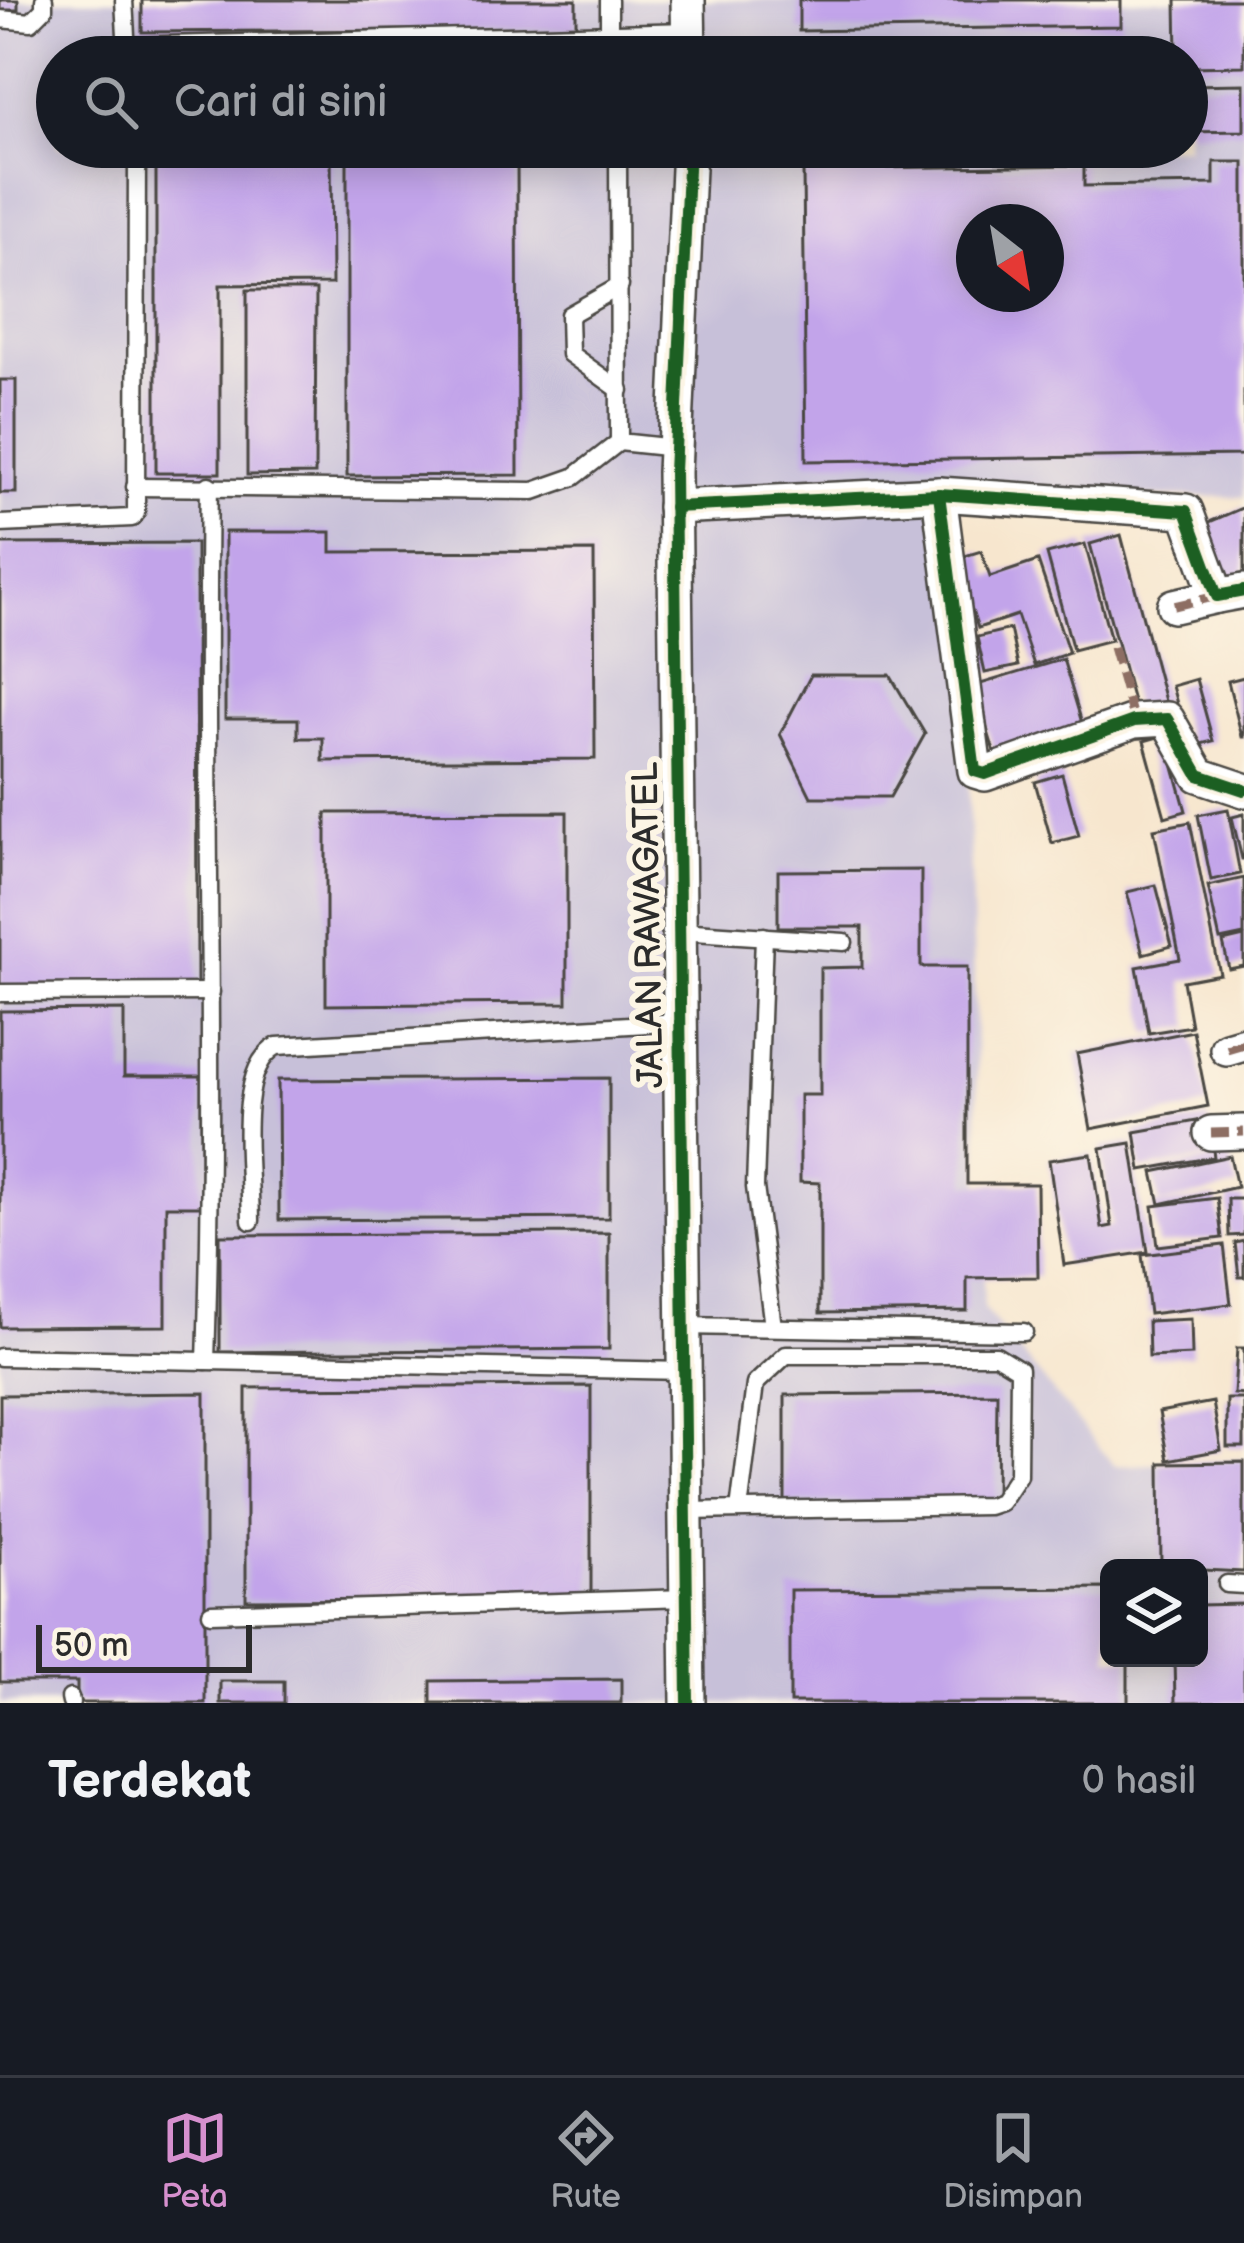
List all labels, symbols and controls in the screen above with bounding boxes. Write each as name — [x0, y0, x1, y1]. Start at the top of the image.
search box — [36, 36, 1208, 168]
icon: search — [78, 69, 144, 135]
text: Cari di sini — [174, 75, 388, 130]
north arrow — [956, 204, 1064, 312]
street label: JALAN RAWAGATEL — [625, 761, 673, 1088]
map controls — [1100, 1559, 1208, 1667]
button: layers — [1100, 1559, 1208, 1667]
scale bar — [36, 1619, 252, 1672]
text: 50 m — [54, 1626, 129, 1666]
text: Terdekat — [48, 1751, 251, 1812]
text: 0 hasil — [1082, 1758, 1196, 1805]
tab: Peta — [161, 2105, 228, 2217]
tab: Rute — [550, 2105, 621, 2217]
tab: Disimpan — [943, 2105, 1083, 2217]

